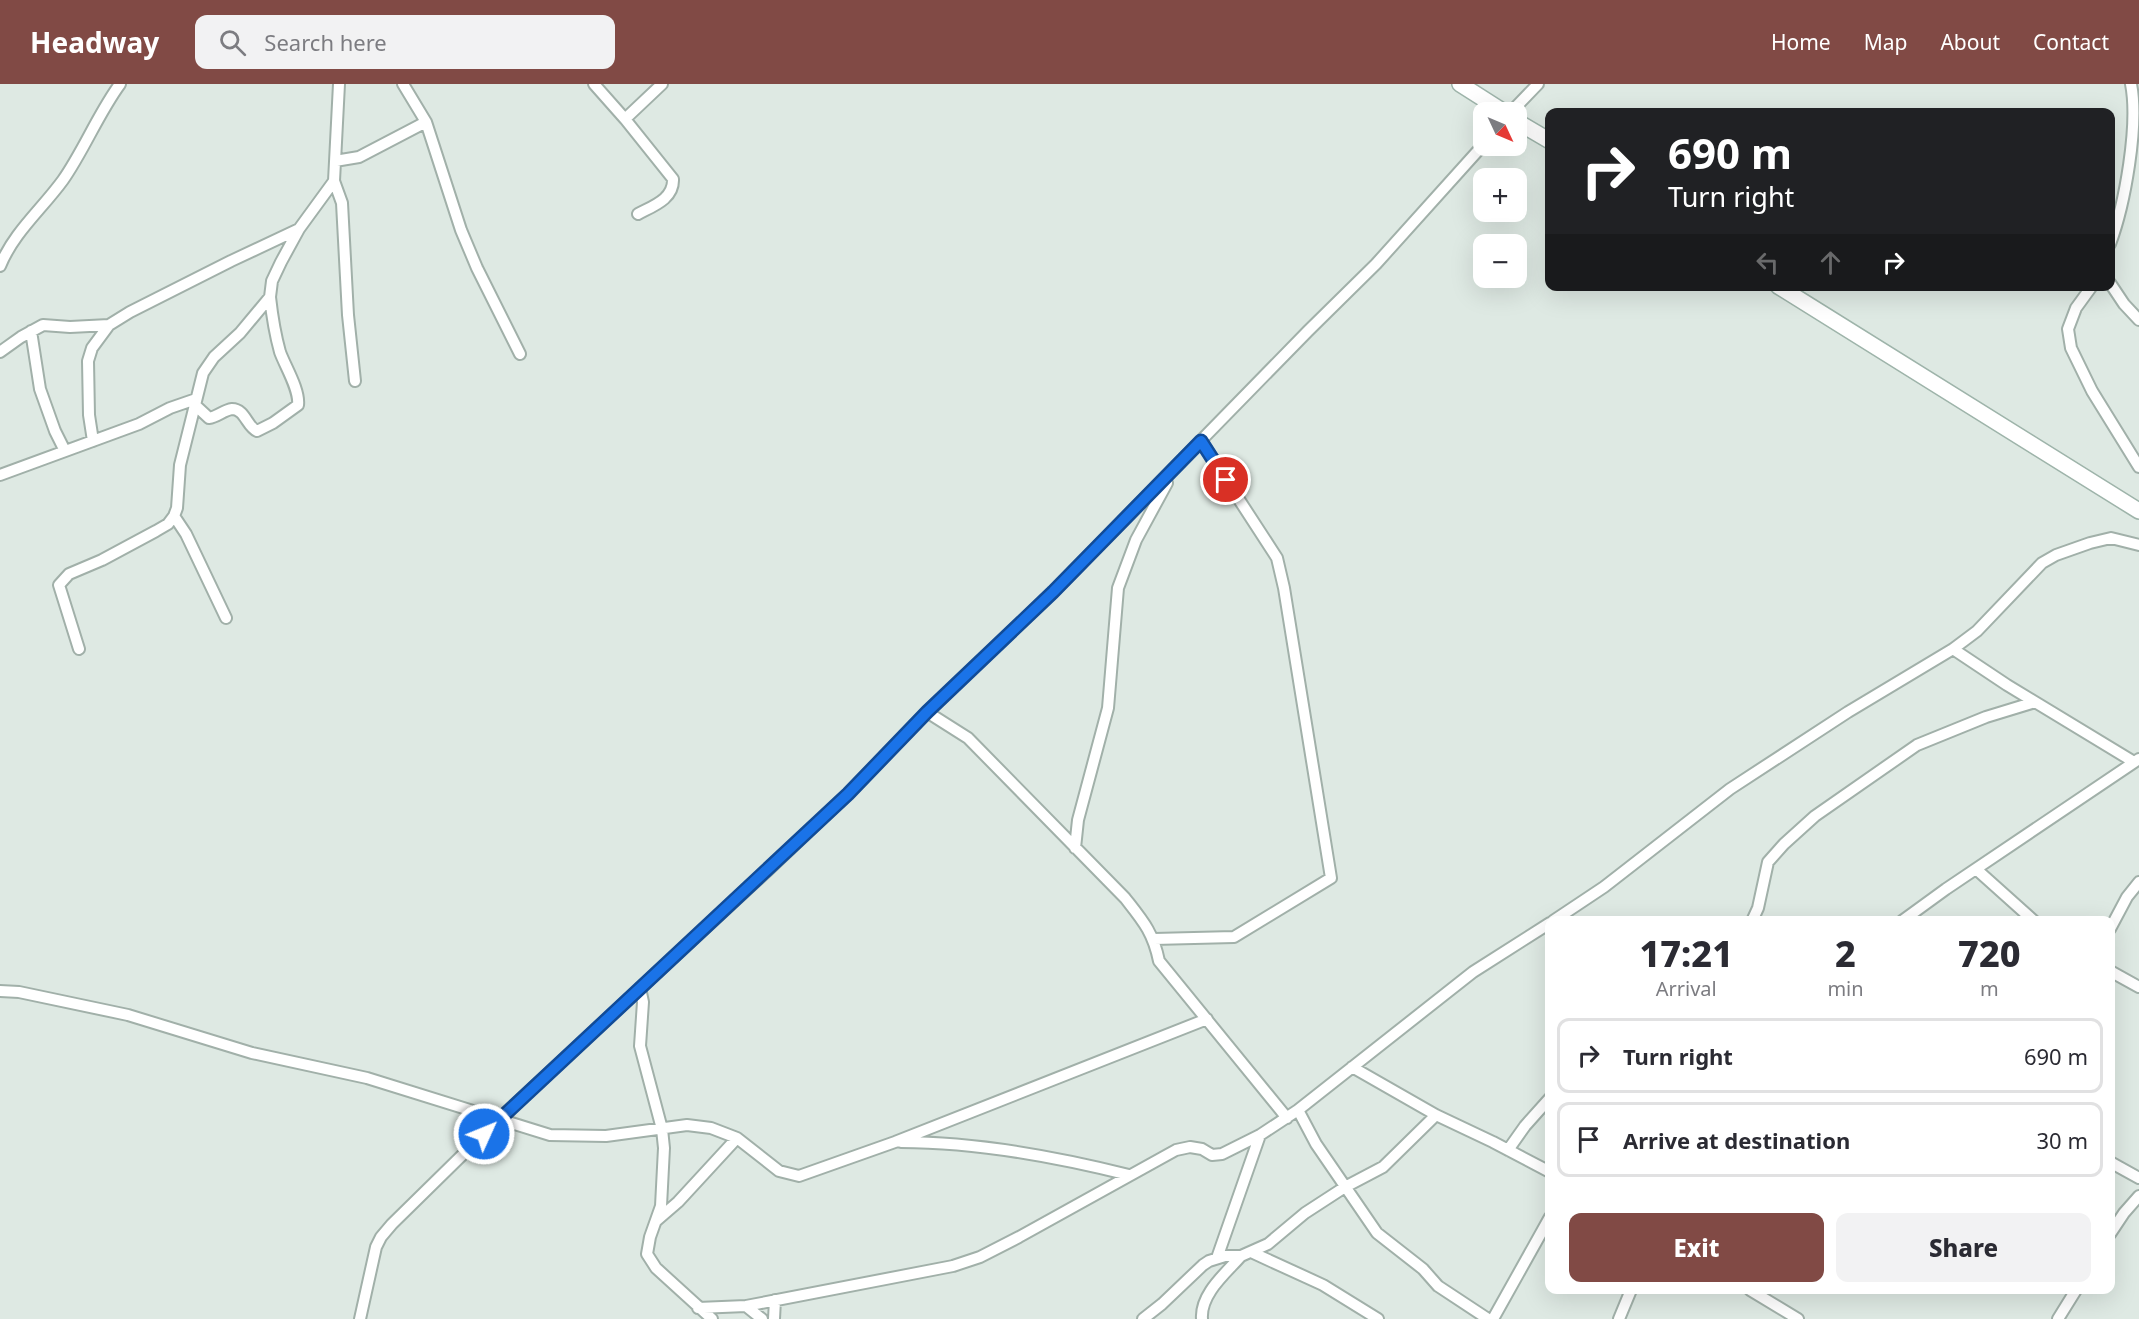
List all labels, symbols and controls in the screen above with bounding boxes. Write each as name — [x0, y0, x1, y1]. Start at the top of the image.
search box — [195, 15, 615, 69]
text: Headway — [30, 23, 159, 61]
icon: search — [216, 26, 249, 59]
text: Search here — [264, 27, 387, 57]
text: Home — [1771, 28, 1831, 56]
text: Map — [1864, 28, 1907, 56]
text: About — [1940, 28, 2000, 56]
text: Contact — [2033, 28, 2109, 56]
north arrow — [1473, 102, 1527, 156]
map controls — [1473, 102, 1527, 288]
text: 690 m — [1668, 124, 1792, 181]
icon: right — [1569, 132, 1647, 210]
button: + — [1473, 168, 1527, 222]
text: Turn right — [1668, 178, 1794, 215]
button: − — [1473, 234, 1527, 288]
icon: left — [1751, 246, 1784, 279]
icon: ahead — [1814, 246, 1847, 279]
icon: right — [1877, 246, 1910, 279]
pin — [1200, 454, 1251, 505]
icon: arrive — [1209, 463, 1242, 496]
text: 17:21 — [1639, 929, 1733, 978]
text: 2 — [1835, 929, 1856, 978]
text: 720 — [1958, 929, 2021, 978]
text: Arrival — [1656, 975, 1717, 1002]
text: min — [1827, 975, 1864, 1002]
text: m — [1980, 975, 1999, 1002]
icon: right — [1572, 1039, 1605, 1072]
text: Turn right — [1623, 1041, 1733, 1071]
text: 690 m — [2024, 1041, 2088, 1071]
position arrow — [452, 1102, 516, 1166]
icon: arrive — [1572, 1123, 1605, 1156]
text: Arrive at destination — [1623, 1125, 1850, 1155]
text: 30 m — [2037, 1125, 2088, 1155]
button: Exit — [1569, 1213, 1824, 1282]
button: Share — [1836, 1213, 2091, 1282]

